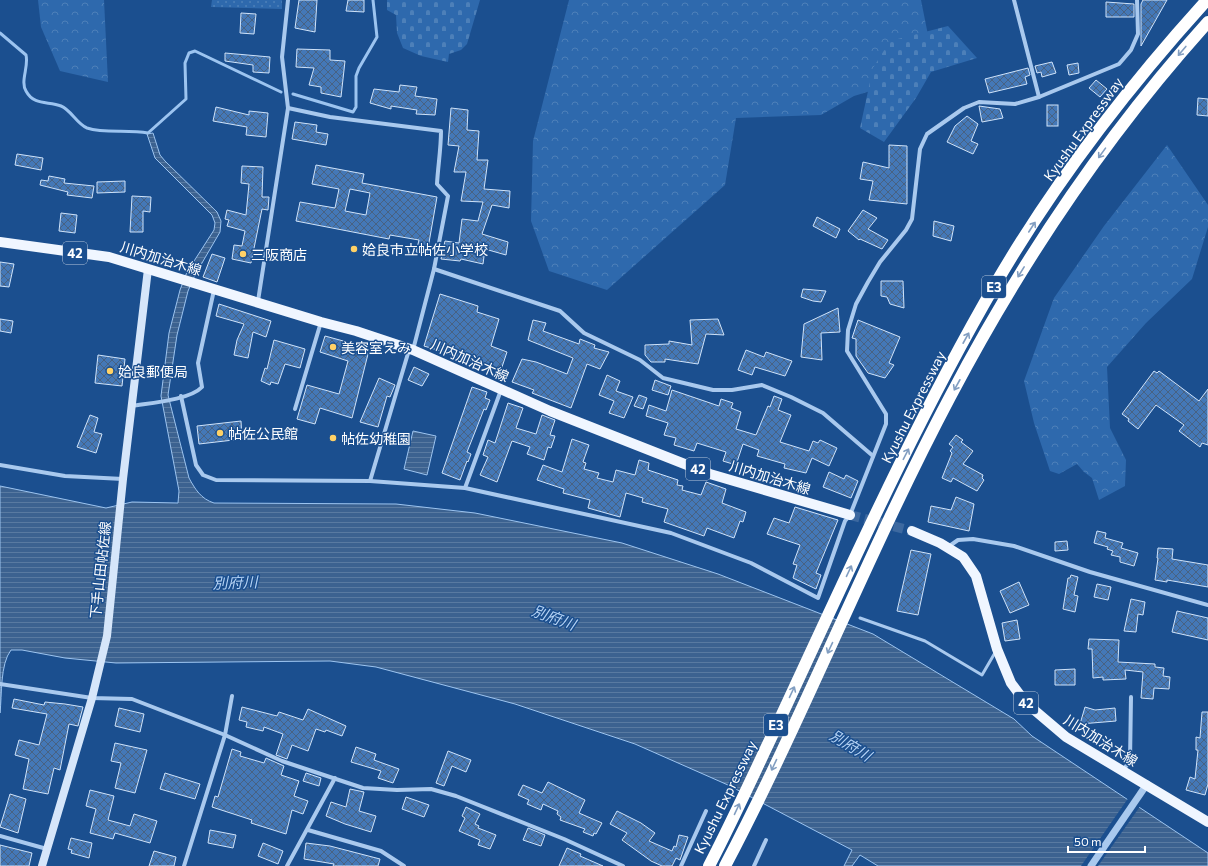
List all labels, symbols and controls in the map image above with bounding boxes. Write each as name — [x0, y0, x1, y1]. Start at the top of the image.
one-way arrow — [1178, 46, 1187, 56]
street label: Kyushu Expressway — [1040, 74, 1126, 184]
one-way arrow — [1098, 147, 1106, 158]
one-way arrow — [1029, 221, 1037, 233]
street label: 川内加治木線 — [118, 238, 204, 278]
place label: 姶良市立帖佐小学校 — [362, 241, 488, 258]
road number: 42 — [63, 242, 87, 264]
marker: 姶良市立帖佐小学校 — [349, 244, 359, 254]
place label: 三阪商店 — [251, 246, 307, 263]
marker: 三阪商店 — [238, 249, 248, 259]
one-way arrow — [1017, 266, 1025, 278]
road number: E3 — [982, 276, 1006, 298]
one-way arrow — [962, 333, 970, 345]
street label: 川内加治木線 — [428, 335, 512, 385]
place label: 美容室えみ — [341, 339, 411, 356]
marker: 美容室えみ — [328, 342, 338, 352]
street label: Kyushu Expressway — [877, 348, 949, 466]
place label: 姶良郵便局 — [118, 363, 188, 380]
marker: 姶良郵便局 — [105, 366, 115, 376]
one-way arrow — [952, 379, 960, 391]
place label: 帖佐公民館 — [228, 425, 298, 442]
marker: 帖佐公民館 — [215, 428, 225, 438]
place label: 帖佐幼稚園 — [341, 430, 411, 447]
marker: 帖佐幼稚園 — [328, 433, 338, 443]
one-way arrow — [903, 448, 910, 460]
street label: 川内加治木線 — [727, 457, 813, 497]
road number: 42 — [686, 458, 710, 480]
street label: 下手山田帖佐線 — [86, 520, 114, 620]
one-way arrow — [846, 565, 853, 577]
water label: 別府川 — [212, 572, 260, 592]
water label: 別府川 — [530, 601, 580, 634]
one-way arrow — [826, 641, 833, 653]
one-way arrow — [789, 686, 796, 698]
road number: 42 — [1014, 692, 1038, 714]
street label: 川内加治木線 — [1061, 711, 1141, 769]
road number: E3 — [764, 714, 788, 736]
water label: 別府川 — [827, 726, 877, 765]
street label: Kyushu Expressway — [690, 738, 760, 856]
one-way arrow — [770, 759, 777, 771]
one-way arrow — [734, 804, 741, 816]
scale bar — [1068, 828, 1145, 854]
text: 50 m — [1074, 834, 1102, 848]

